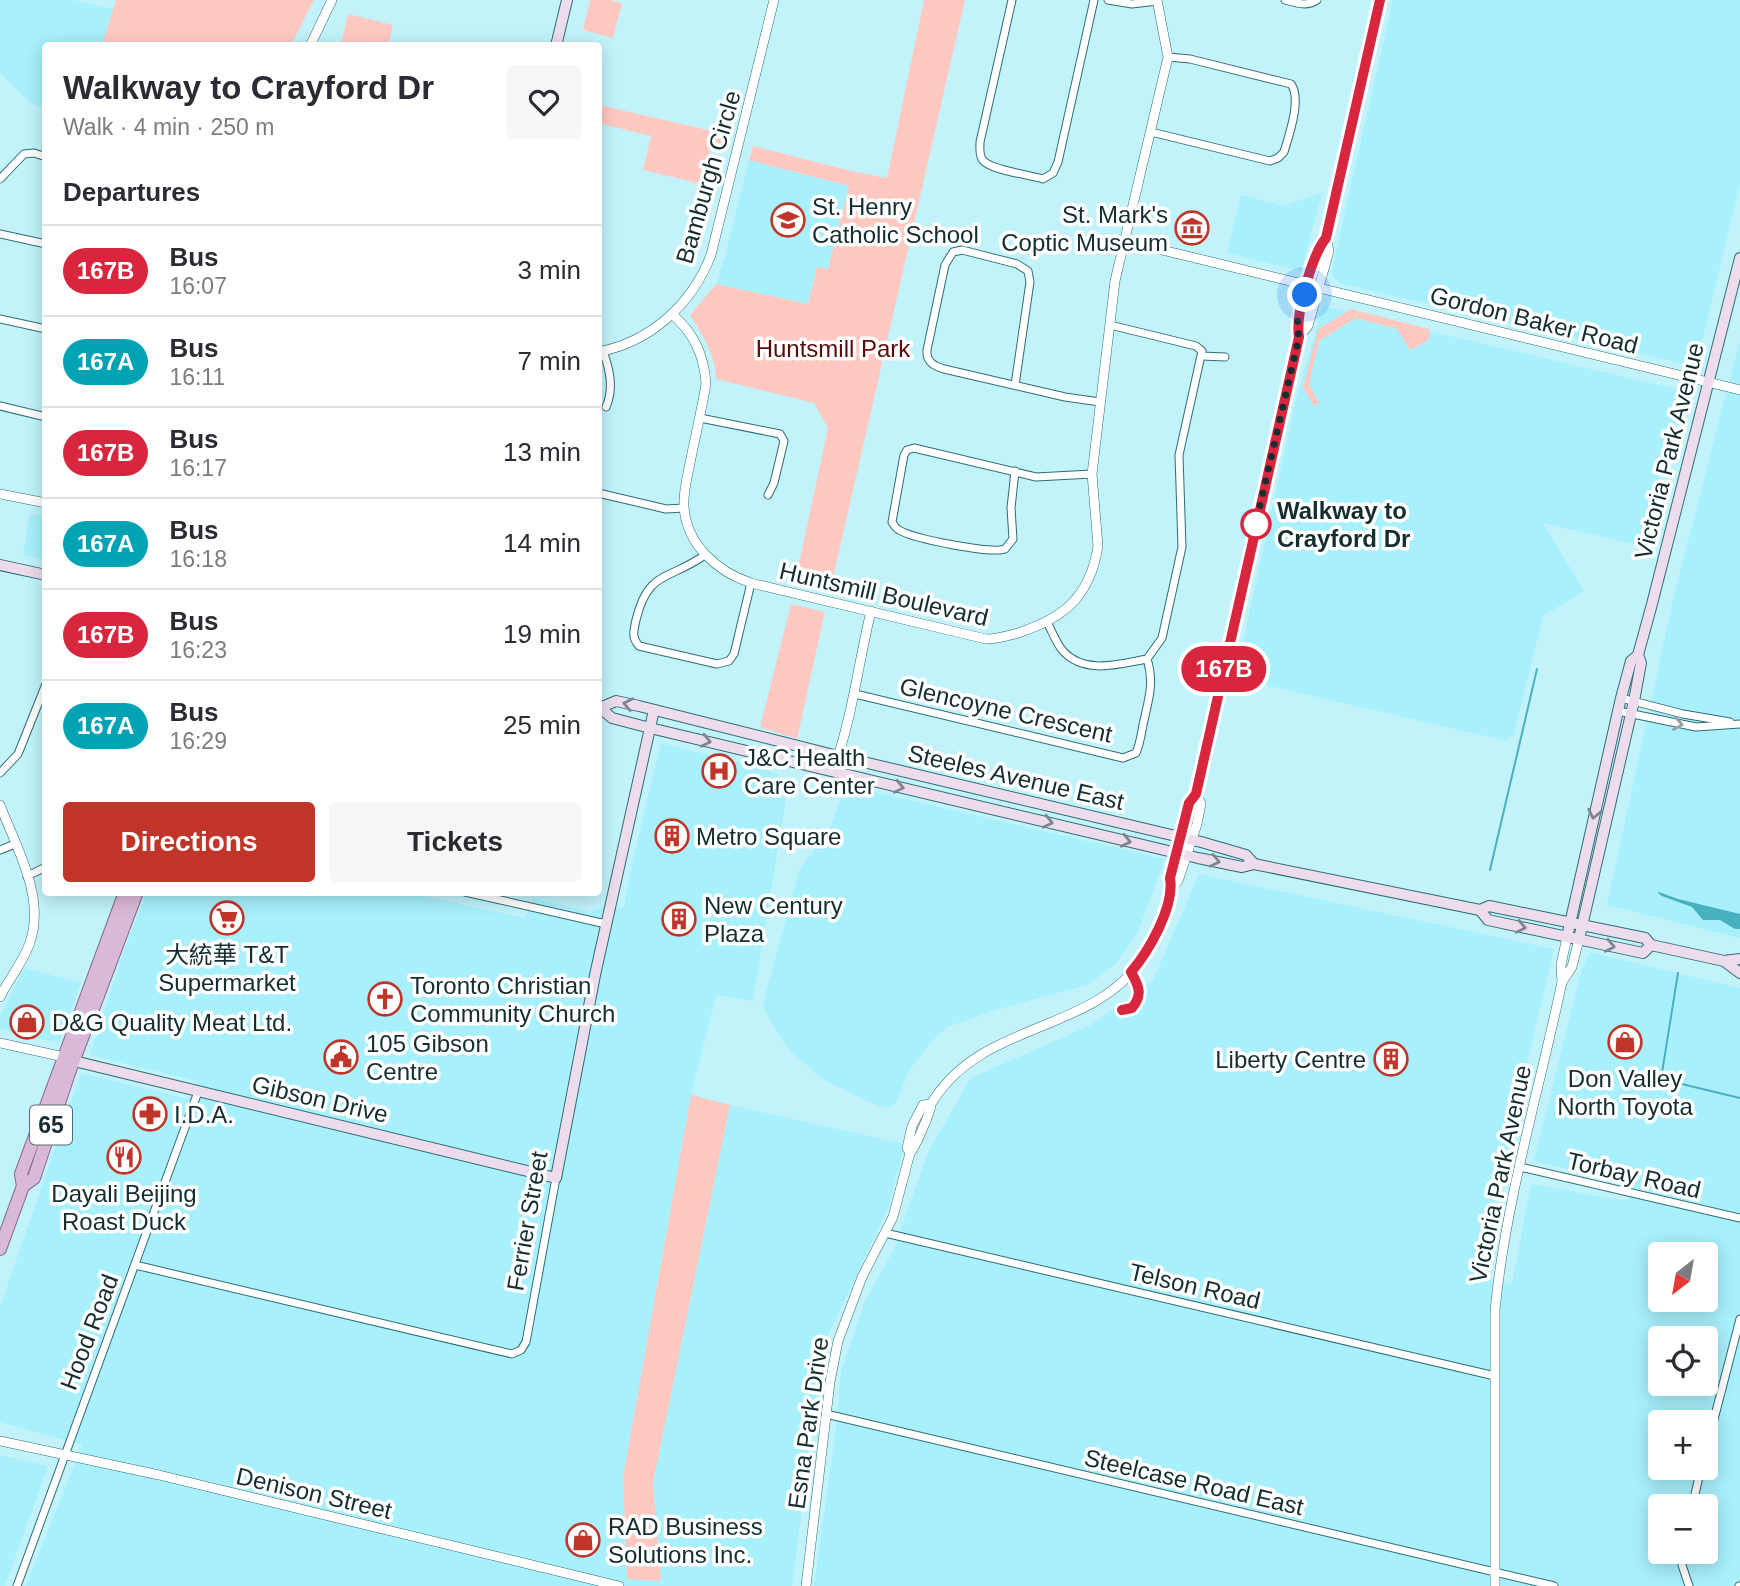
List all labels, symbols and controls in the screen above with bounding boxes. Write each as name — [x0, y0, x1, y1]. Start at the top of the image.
button: heart — [507, 65, 581, 139]
text: Walkway to Crayford Dr — [63, 69, 434, 106]
street label: Bamburgh Circle — [670, 87, 746, 267]
text: Walk · 4 min · 250 m — [63, 114, 274, 140]
text: Departures — [63, 177, 200, 207]
place label: St. Henry Catholic School — [812, 193, 979, 248]
school or university icon: St. Henry Catholic School — [769, 201, 807, 239]
place label: St. Mark's Coptic Museum — [1001, 201, 1168, 256]
museum icon: St. Mark's Coptic Museum — [1173, 209, 1211, 247]
text: Bus — [169, 242, 219, 272]
text: 3 min — [517, 255, 581, 285]
text: 167B — [77, 257, 134, 284]
text: 16:07 — [169, 273, 227, 299]
your location — [1287, 277, 1322, 312]
street label: Gordon Baker Road — [1427, 281, 1641, 359]
text: Bus — [169, 333, 219, 363]
park label: Huntsmill Park — [756, 335, 911, 362]
street label: Victoria Park Avenue — [1629, 340, 1709, 562]
text: 7 min — [517, 346, 581, 376]
text: 167A — [77, 348, 134, 375]
text: 16:11 — [169, 364, 225, 390]
text: Bus — [169, 424, 219, 454]
text: 13 min — [503, 437, 581, 467]
text: 167B — [77, 439, 134, 466]
text: 16:17 — [169, 455, 227, 481]
place label: Walkway to Crayford Dr — [1277, 497, 1410, 552]
marker: Walkway to Crayford Dr — [1241, 509, 1271, 539]
text: Bus — [169, 515, 219, 545]
text: 14 min — [503, 528, 581, 558]
text: 167A — [77, 530, 134, 557]
text: 16:18 — [169, 546, 227, 572]
street label: Huntsmill Boulevard — [777, 557, 991, 631]
text: Bus — [169, 606, 219, 636]
text: 19 min — [503, 619, 581, 649]
text: 167B — [77, 621, 134, 648]
text: 16:23 — [169, 637, 227, 663]
line badge: 167B — [1175, 646, 1273, 692]
text: 167B — [1195, 655, 1253, 682]
street label: Glencoyne Crescent — [897, 672, 1115, 748]
text: Bus — [169, 697, 219, 727]
one-way arrow — [622, 697, 634, 712]
text: 25 min — [503, 710, 581, 740]
text: 167A — [77, 712, 134, 739]
one-way arrow — [1672, 716, 1684, 731]
text: 16:29 — [169, 728, 227, 754]
one-way arrow — [700, 733, 712, 747]
street label: Steeles Avenue East — [905, 739, 1127, 815]
place label: J&C Health Care Center — [744, 744, 875, 799]
hospital icon: J&C Health Care Center — [700, 752, 738, 790]
one-way arrow — [893, 779, 905, 793]
button: Directions — [63, 802, 315, 882]
button: Tickets — [329, 802, 581, 882]
one-way arrow — [1587, 808, 1602, 820]
one-way arrow — [1042, 814, 1054, 828]
building icon: Metro Square — [653, 817, 691, 855]
place label: Metro Square — [696, 823, 841, 850]
one-way arrow — [1120, 832, 1132, 847]
one-way arrow — [1209, 853, 1221, 868]
place label: New Century Plaza — [704, 892, 843, 947]
supermarket icon: 大統華 T&T Supermarket — [208, 899, 246, 937]
building icon: New Century Plaza — [660, 900, 698, 938]
one-way arrow — [1515, 919, 1527, 934]
one-way arrow — [1604, 937, 1616, 952]
place label: 大統華 T&T Supermarket — [158, 941, 296, 996]
place label: Toronto Christian Community Church — [410, 972, 615, 1027]
church icon: Toronto Christian Community Church — [366, 980, 404, 1018]
shop icon: D&G Quality Meat Ltd. — [8, 1003, 46, 1041]
place label: D&G Quality Meat Ltd. — [52, 1009, 292, 1036]
shop icon: Don Valley North Toyota — [1606, 1023, 1644, 1061]
place label: 105 Gibson Centre — [366, 1030, 489, 1085]
public building icon: 105 Gibson Centre — [322, 1038, 360, 1076]
building icon: Liberty Centre — [1372, 1040, 1410, 1078]
place label: Liberty Centre — [1215, 1046, 1366, 1073]
street label: Victoria Park Avenue — [1464, 1063, 1536, 1285]
place label: Don Valley North Toyota — [1557, 1065, 1693, 1120]
street label: Gibson Drive — [249, 1070, 391, 1128]
pharmacy icon: I.D.A. — [131, 1095, 169, 1133]
place label: I.D.A. — [174, 1101, 234, 1128]
road number: 65 — [30, 1106, 72, 1144]
restaurant icon: Dayali Beijing Roast Duck — [105, 1138, 143, 1176]
street label: Torbay Road — [1565, 1147, 1703, 1203]
street label: Ferrier Street — [501, 1149, 553, 1293]
place label: Dayali Beijing Roast Duck — [51, 1180, 197, 1235]
north arrow — [1648, 1242, 1718, 1312]
map controls — [1648, 1242, 1718, 1564]
street label: Telson Road — [1127, 1258, 1263, 1314]
street label: Hood Road — [55, 1270, 123, 1394]
button: locate — [1648, 1326, 1718, 1396]
street label: Esna Park Drive — [783, 1335, 833, 1511]
button: + — [1648, 1410, 1718, 1480]
street label: Steelcase Road East — [1082, 1444, 1307, 1520]
street label: Denison Street — [234, 1462, 395, 1524]
button: − — [1648, 1494, 1718, 1564]
place label: RAD Business Solutions Inc. — [608, 1513, 763, 1568]
shop icon: RAD Business Solutions Inc. — [564, 1521, 602, 1559]

